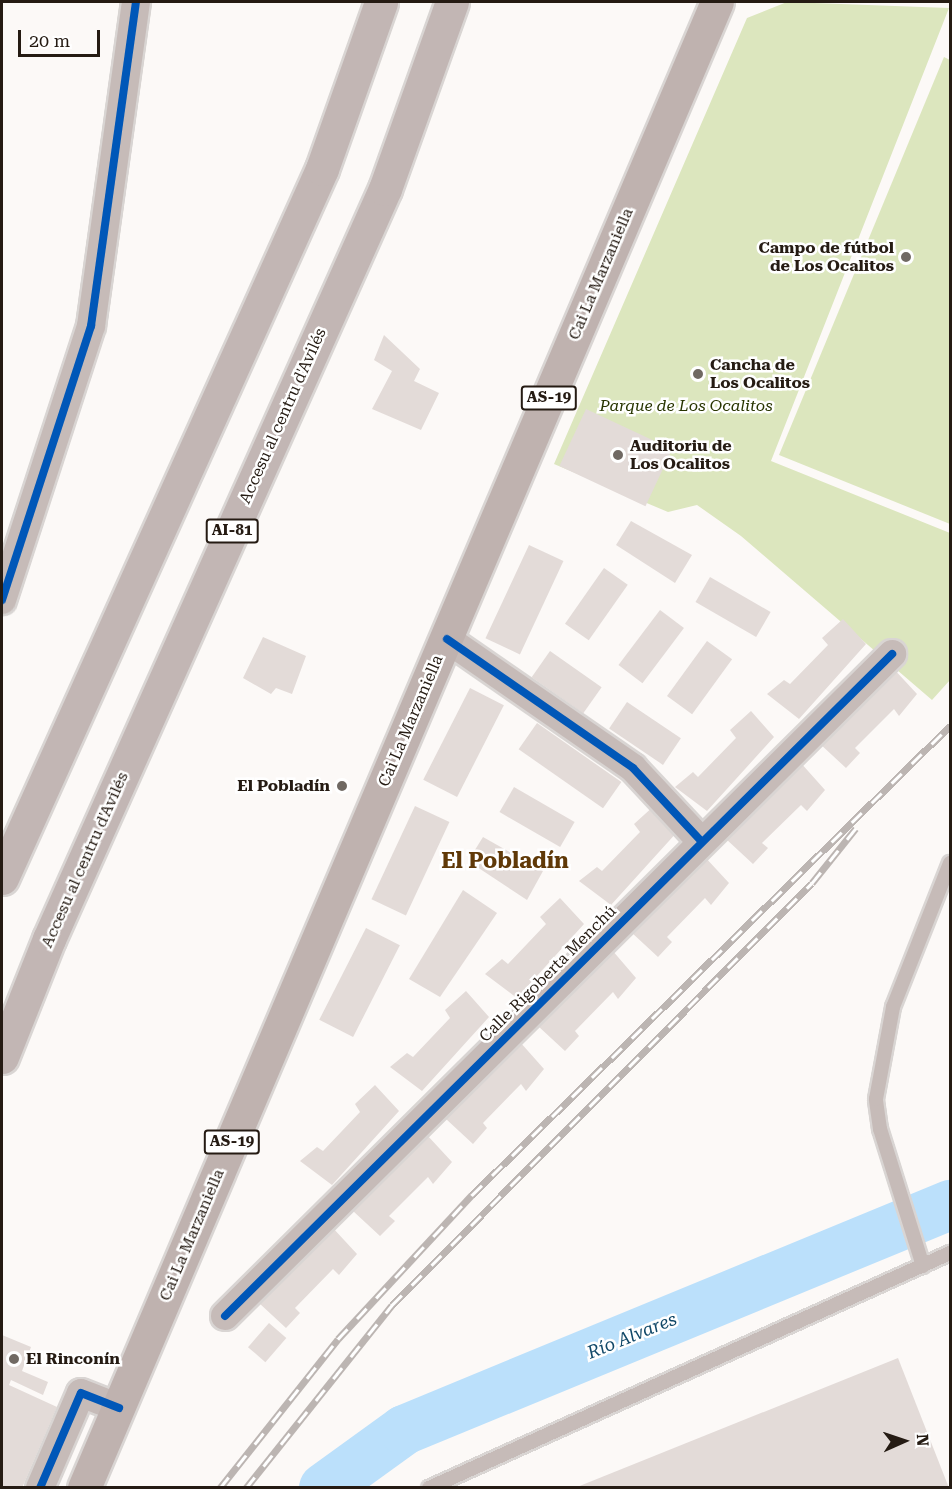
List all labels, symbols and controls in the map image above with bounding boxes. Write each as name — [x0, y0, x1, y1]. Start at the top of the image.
scale bar — [21, 18, 104, 56]
text: 20 m — [29, 30, 70, 51]
street label: Cai La Marzaniella — [565, 205, 637, 343]
place label: Campo de fútbol de Los Ocalitos — [758, 238, 894, 276]
marker: Campo de fútbol de Los Ocalitos — [899, 250, 913, 264]
street label: Accesu al centru d'Avilés — [236, 325, 330, 507]
place label: Cancha de Los Ocalitos — [710, 355, 810, 393]
marker: Cancha de Los Ocalitos — [691, 367, 705, 381]
road number: AS-19 — [520, 386, 578, 410]
park label: Parque de Los Ocalitos — [599, 396, 773, 416]
place label: Auditoriu de Los Ocalitos — [630, 436, 732, 474]
marker: Auditoriu de Los Ocalitos — [611, 448, 625, 462]
road number: AI-81 — [205, 519, 259, 543]
street label: Cai La Marzaniella — [375, 652, 447, 790]
street label: Accesu al centru d'Avilés — [38, 769, 132, 951]
place label: El Pobladín — [237, 776, 330, 796]
marker: El Pobladín — [335, 779, 349, 793]
district label: El Pobladín — [441, 848, 569, 874]
street label: Calle Rigoberta Menchú — [476, 902, 620, 1046]
road number: AS-19 — [204, 1130, 260, 1154]
street label: Cai La Marzaniella — [156, 1166, 228, 1304]
water label: Río Alvares — [584, 1308, 680, 1364]
place label: El Rinconín — [26, 1349, 120, 1369]
marker: El Rinconín — [7, 1352, 21, 1366]
north arrow — [874, 1411, 934, 1471]
text: N — [913, 1433, 932, 1447]

